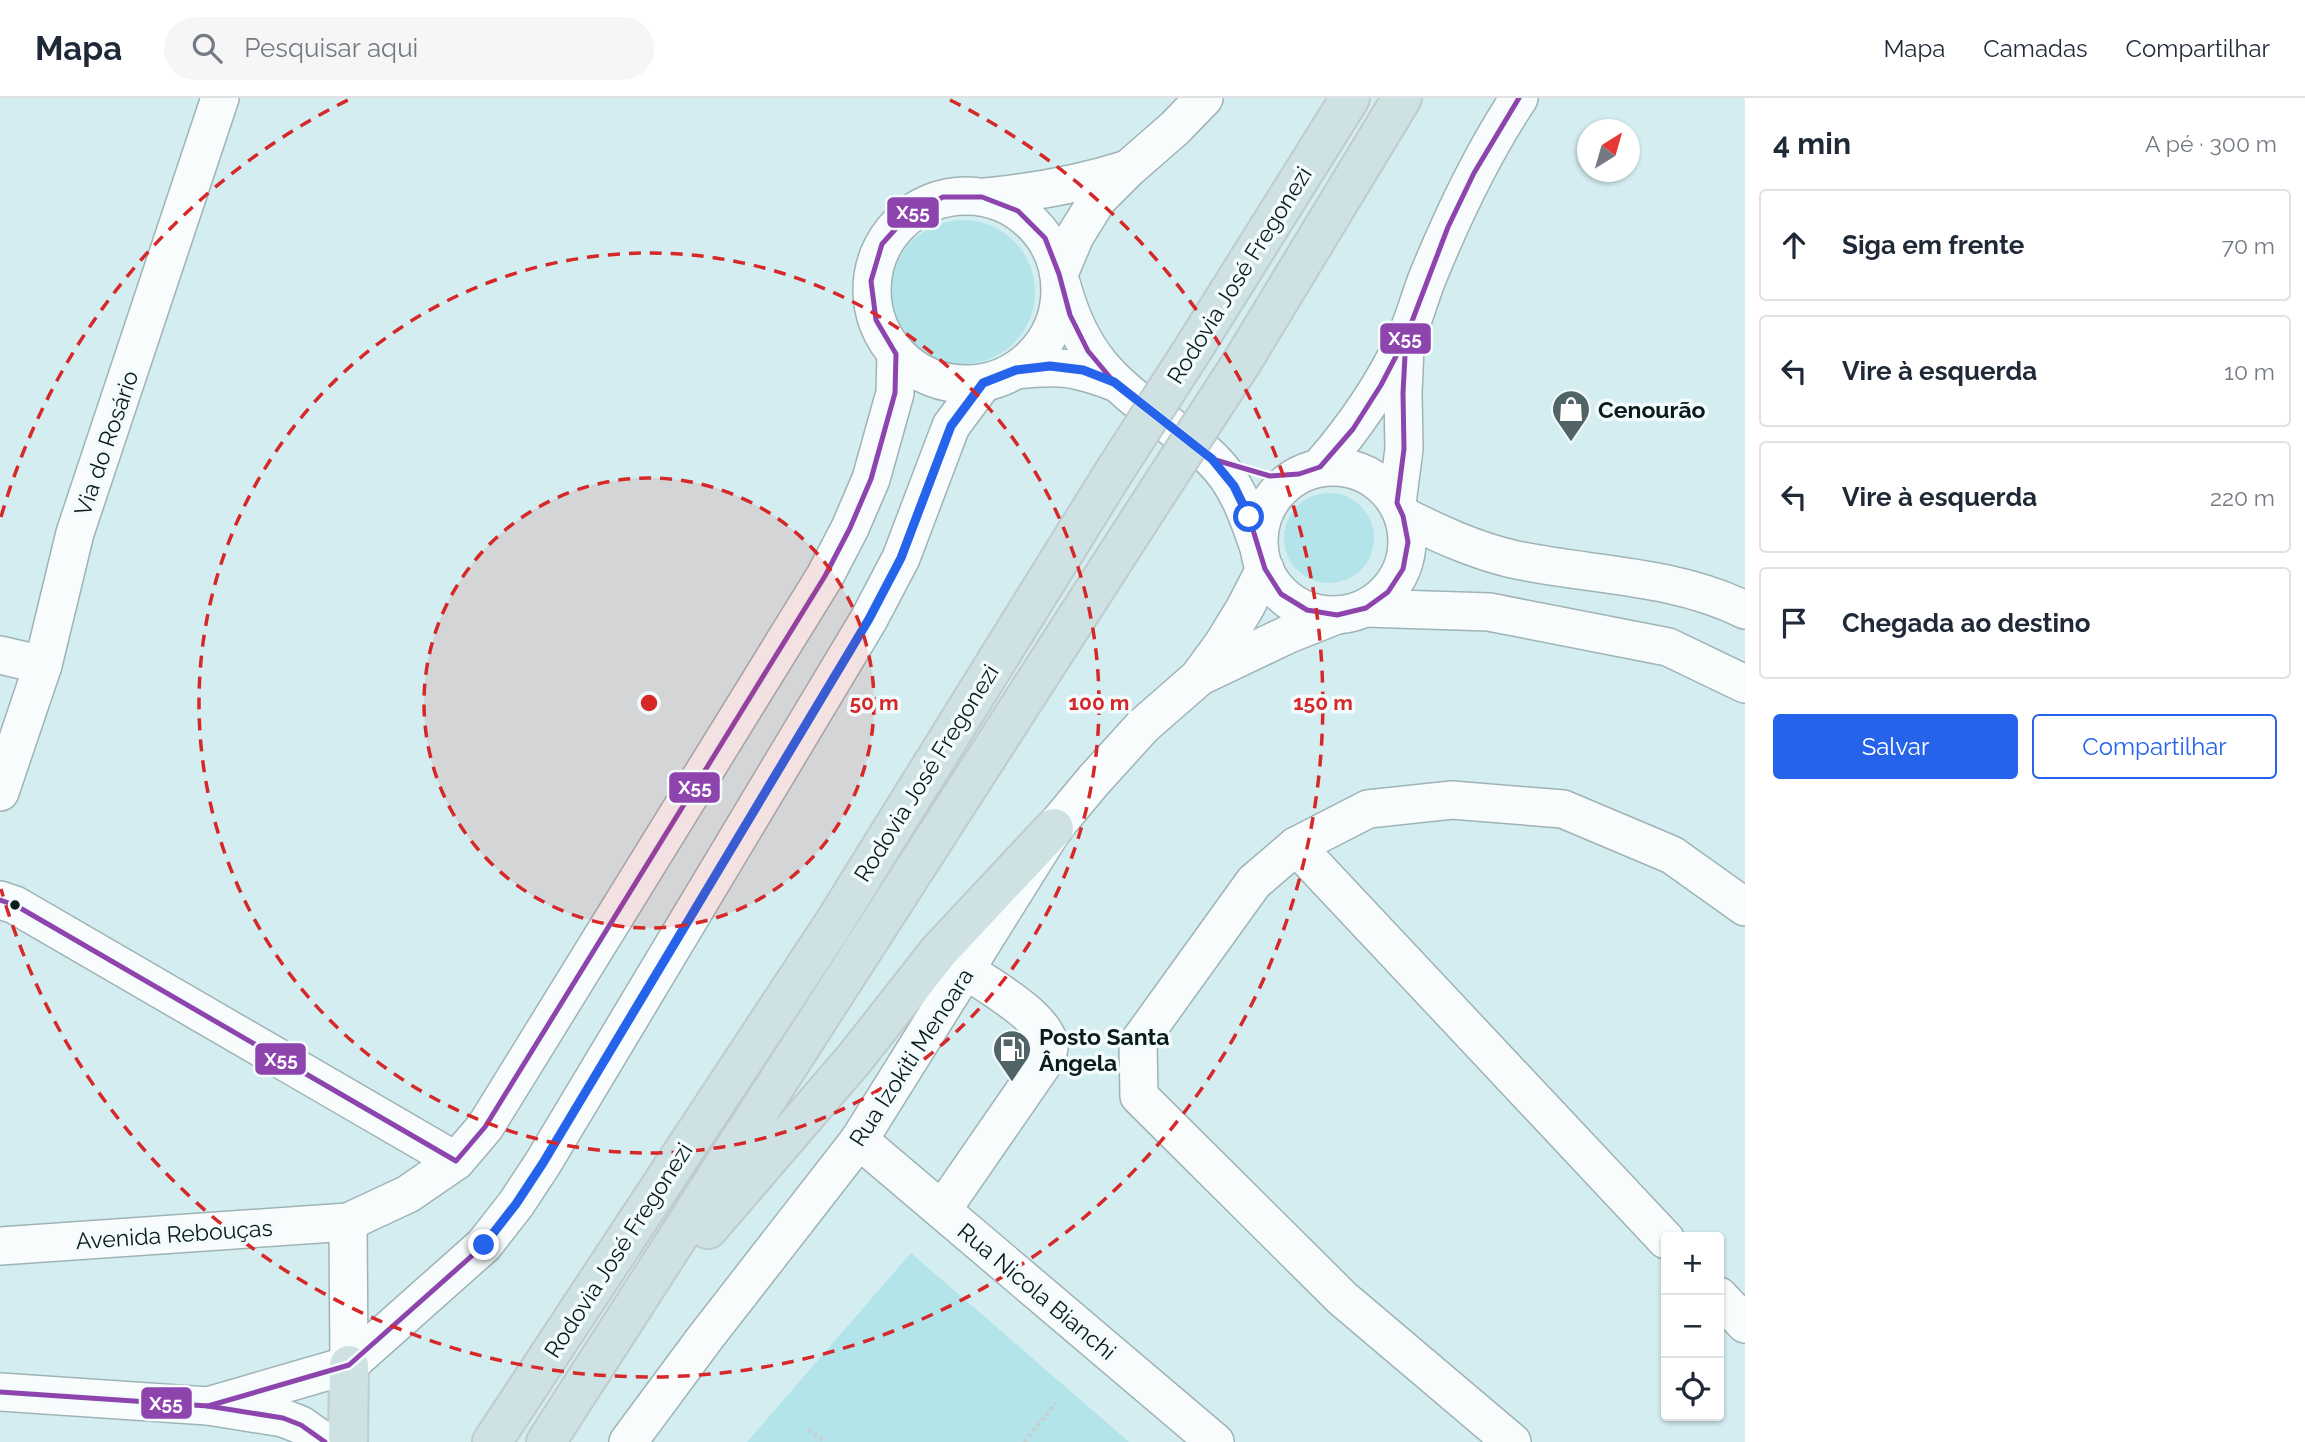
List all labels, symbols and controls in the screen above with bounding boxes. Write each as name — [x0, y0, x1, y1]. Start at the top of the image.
search box — [164, 17, 654, 80]
text: Mapa — [35, 29, 122, 68]
icon: search — [188, 29, 226, 67]
text: Pesquisar aqui — [244, 33, 418, 63]
text: Mapa — [1883, 34, 1945, 63]
text: Camadas — [1983, 34, 2088, 63]
text: Compartilhar — [2126, 34, 2270, 63]
north arrow — [1577, 119, 1640, 182]
text: 4 min — [1773, 126, 1851, 161]
text: A pé · 300 m — [2145, 130, 2277, 157]
street label: Rodovia José Fregonezi — [1161, 161, 1317, 389]
line badge: X55 — [886, 196, 940, 229]
text: X55 — [895, 201, 930, 223]
icon: ahead — [1775, 226, 1813, 264]
text: Siga em frente — [1842, 230, 2024, 260]
text: 70 m — [2222, 232, 2275, 259]
line badge: X55 — [1379, 322, 1432, 355]
text: X55 — [1387, 327, 1422, 349]
icon: left — [1775, 352, 1813, 390]
text: Vire à esquerda — [1842, 356, 2037, 386]
text: 10 m — [2224, 358, 2275, 385]
street label: Via do Rosário — [69, 367, 143, 519]
shop icon: Cenourão — [1550, 388, 1592, 443]
place label: Cenourão — [1598, 396, 1706, 423]
icon: left — [1775, 478, 1813, 516]
text: Vire à esquerda — [1842, 482, 2037, 512]
text: 220 m — [2210, 484, 2275, 511]
route start — [1233, 501, 1264, 532]
icon: arrive — [1775, 604, 1813, 642]
text: Chegada ao destino — [1842, 608, 2091, 638]
street label: Rodovia José Fregonezi — [848, 659, 1004, 887]
text: 50 m — [849, 690, 899, 715]
text: 100 m — [1069, 690, 1129, 715]
text: 150 m — [1293, 690, 1353, 715]
centre of rings — [637, 691, 661, 715]
button: Salvar — [1773, 714, 2018, 779]
button: Compartilhar — [2032, 714, 2277, 779]
line badge: X55 — [668, 771, 721, 804]
text: X55 — [677, 776, 712, 798]
unlabelled marker — [8, 898, 22, 912]
street label: Rua Izokiti Menoara — [843, 963, 979, 1151]
place label: Posto Santa Ângela — [1039, 1023, 1170, 1076]
fuel station icon: Posto Santa Ângela — [991, 1028, 1033, 1083]
line badge: X55 — [254, 1042, 307, 1076]
text: X55 — [263, 1048, 298, 1070]
street label: Rodovia José Fregonezi — [538, 1137, 698, 1363]
street label: Avenida Rebouças — [75, 1214, 273, 1254]
street label: Rua Nicola Bianchi — [953, 1217, 1121, 1365]
route end — [468, 1229, 499, 1260]
map controls — [1661, 1232, 1724, 1421]
button: + — [1661, 1232, 1724, 1295]
button: − — [1661, 1295, 1724, 1358]
button: locate — [1661, 1358, 1724, 1421]
line badge: X55 — [140, 1386, 193, 1420]
text: X55 — [148, 1392, 183, 1414]

